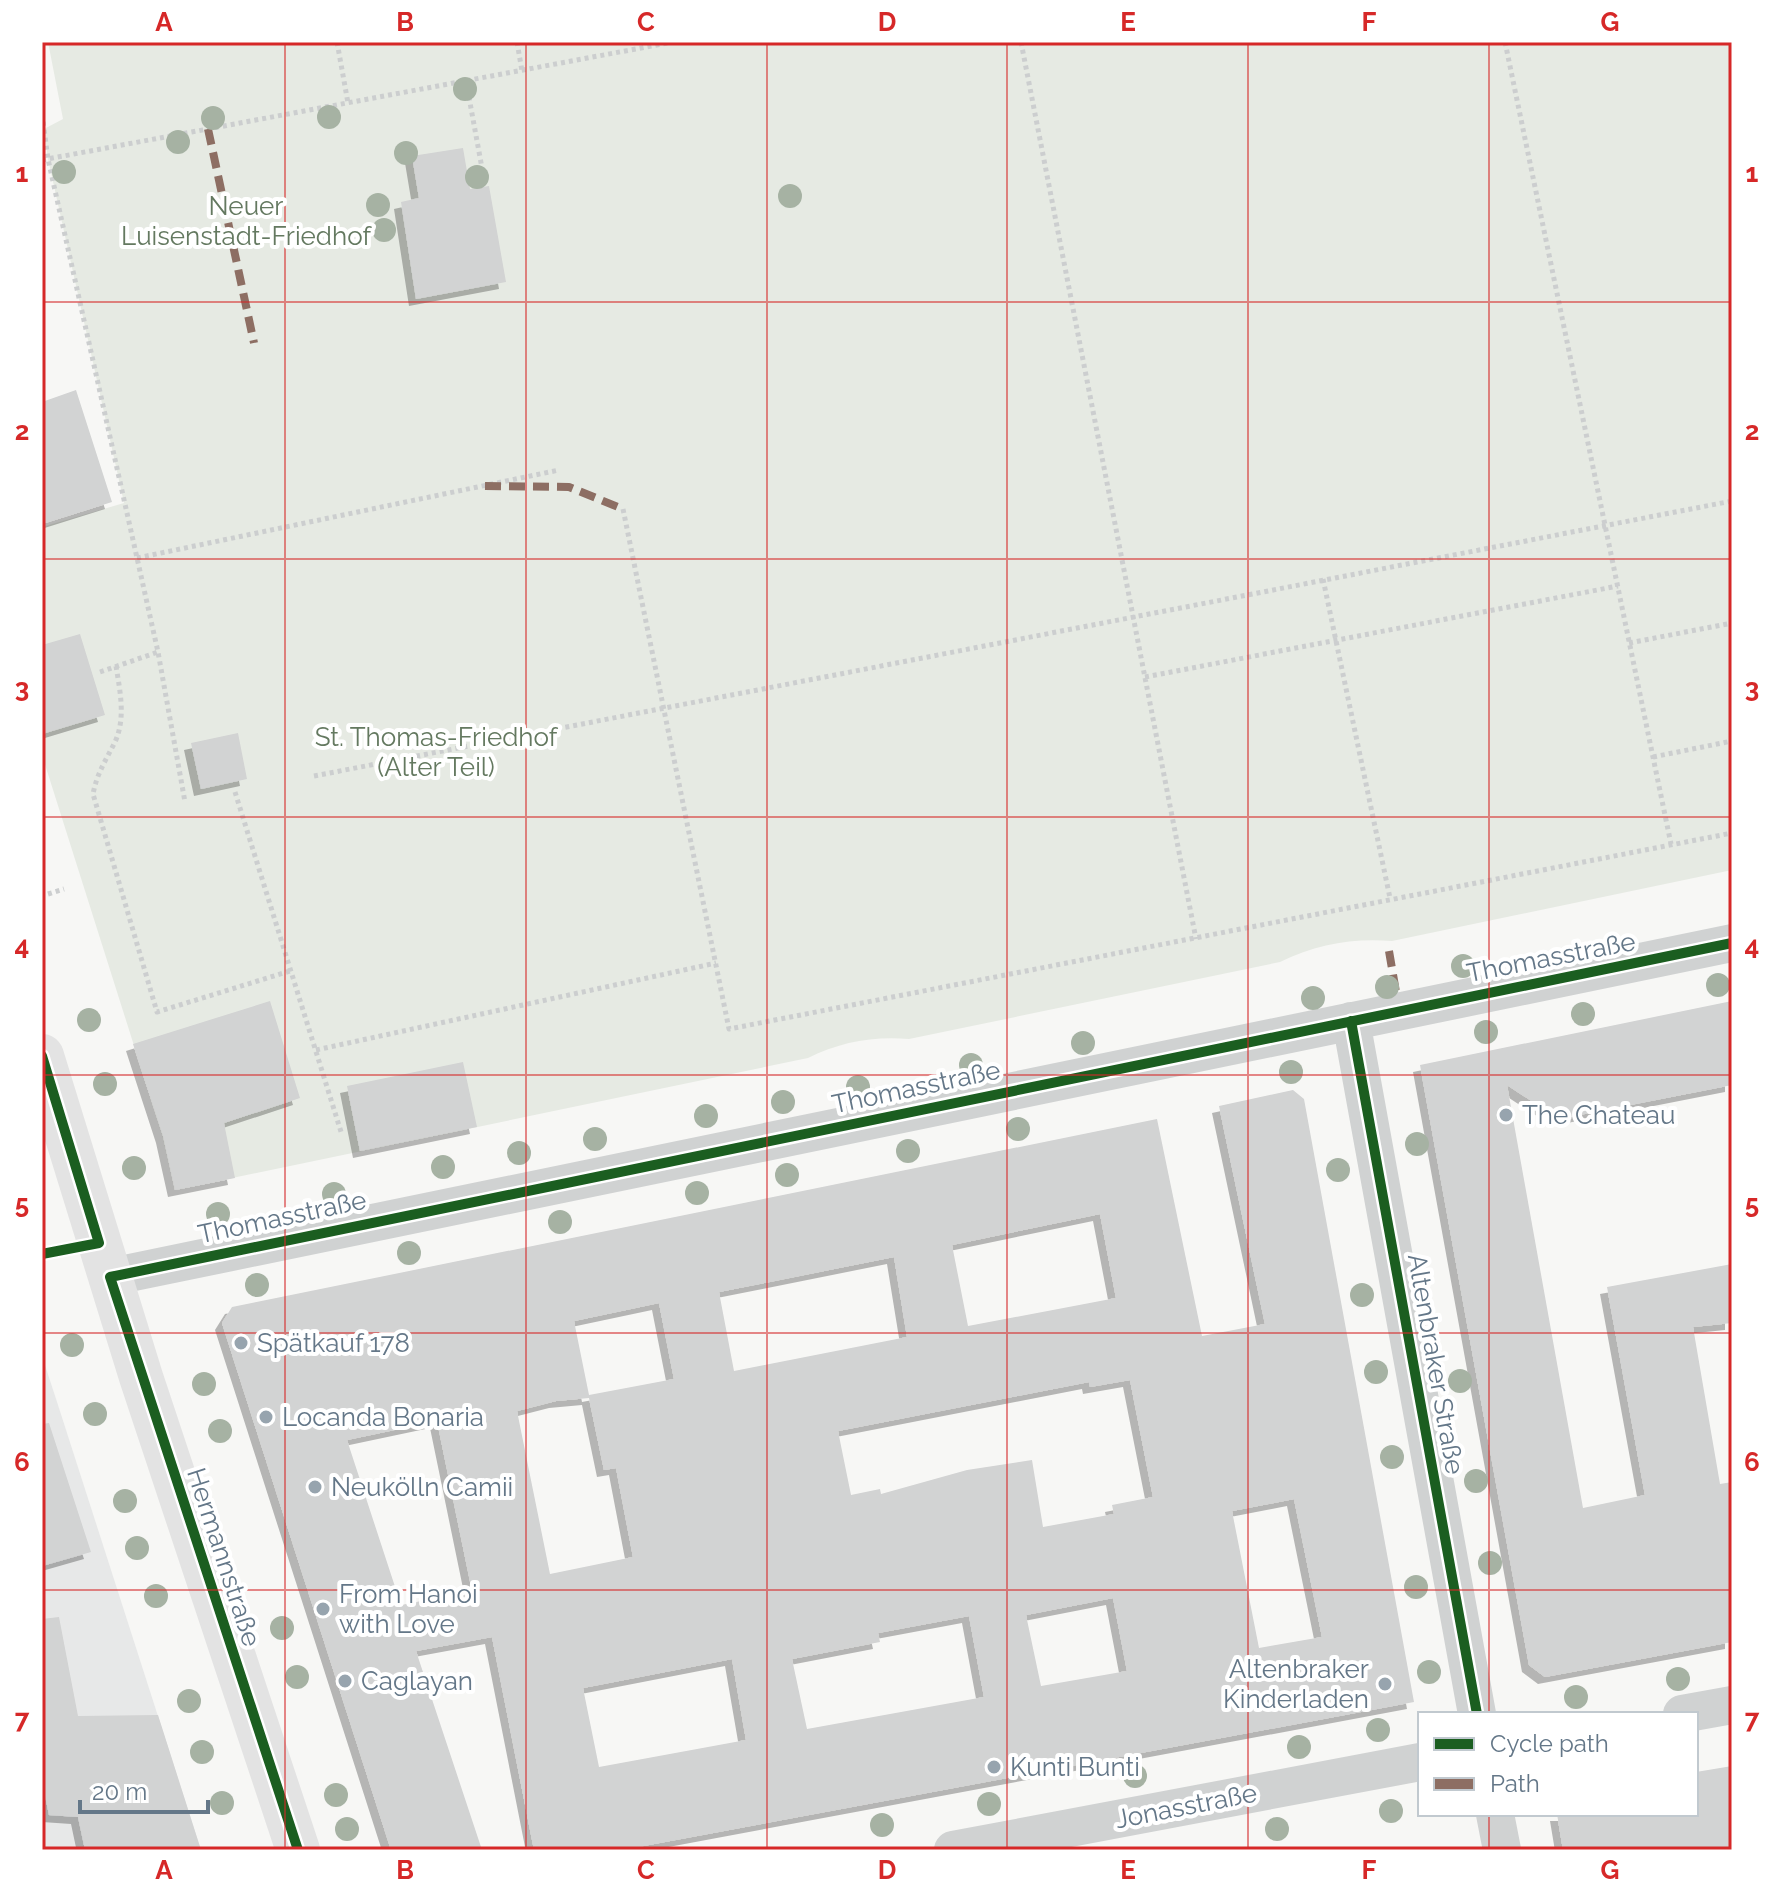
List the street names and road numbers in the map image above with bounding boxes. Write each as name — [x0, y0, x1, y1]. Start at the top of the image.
street label: Thomasstraße — [1464, 926, 1638, 988]
street label: Thomasstraße — [829, 1055, 1003, 1119]
street label: Thomasstraße — [195, 1185, 369, 1249]
street label: Altenbraker Straße — [1402, 1251, 1470, 1477]
street label: Hermannstraße — [181, 1464, 267, 1650]
street label: Jonasstraße — [1113, 1778, 1259, 1834]

